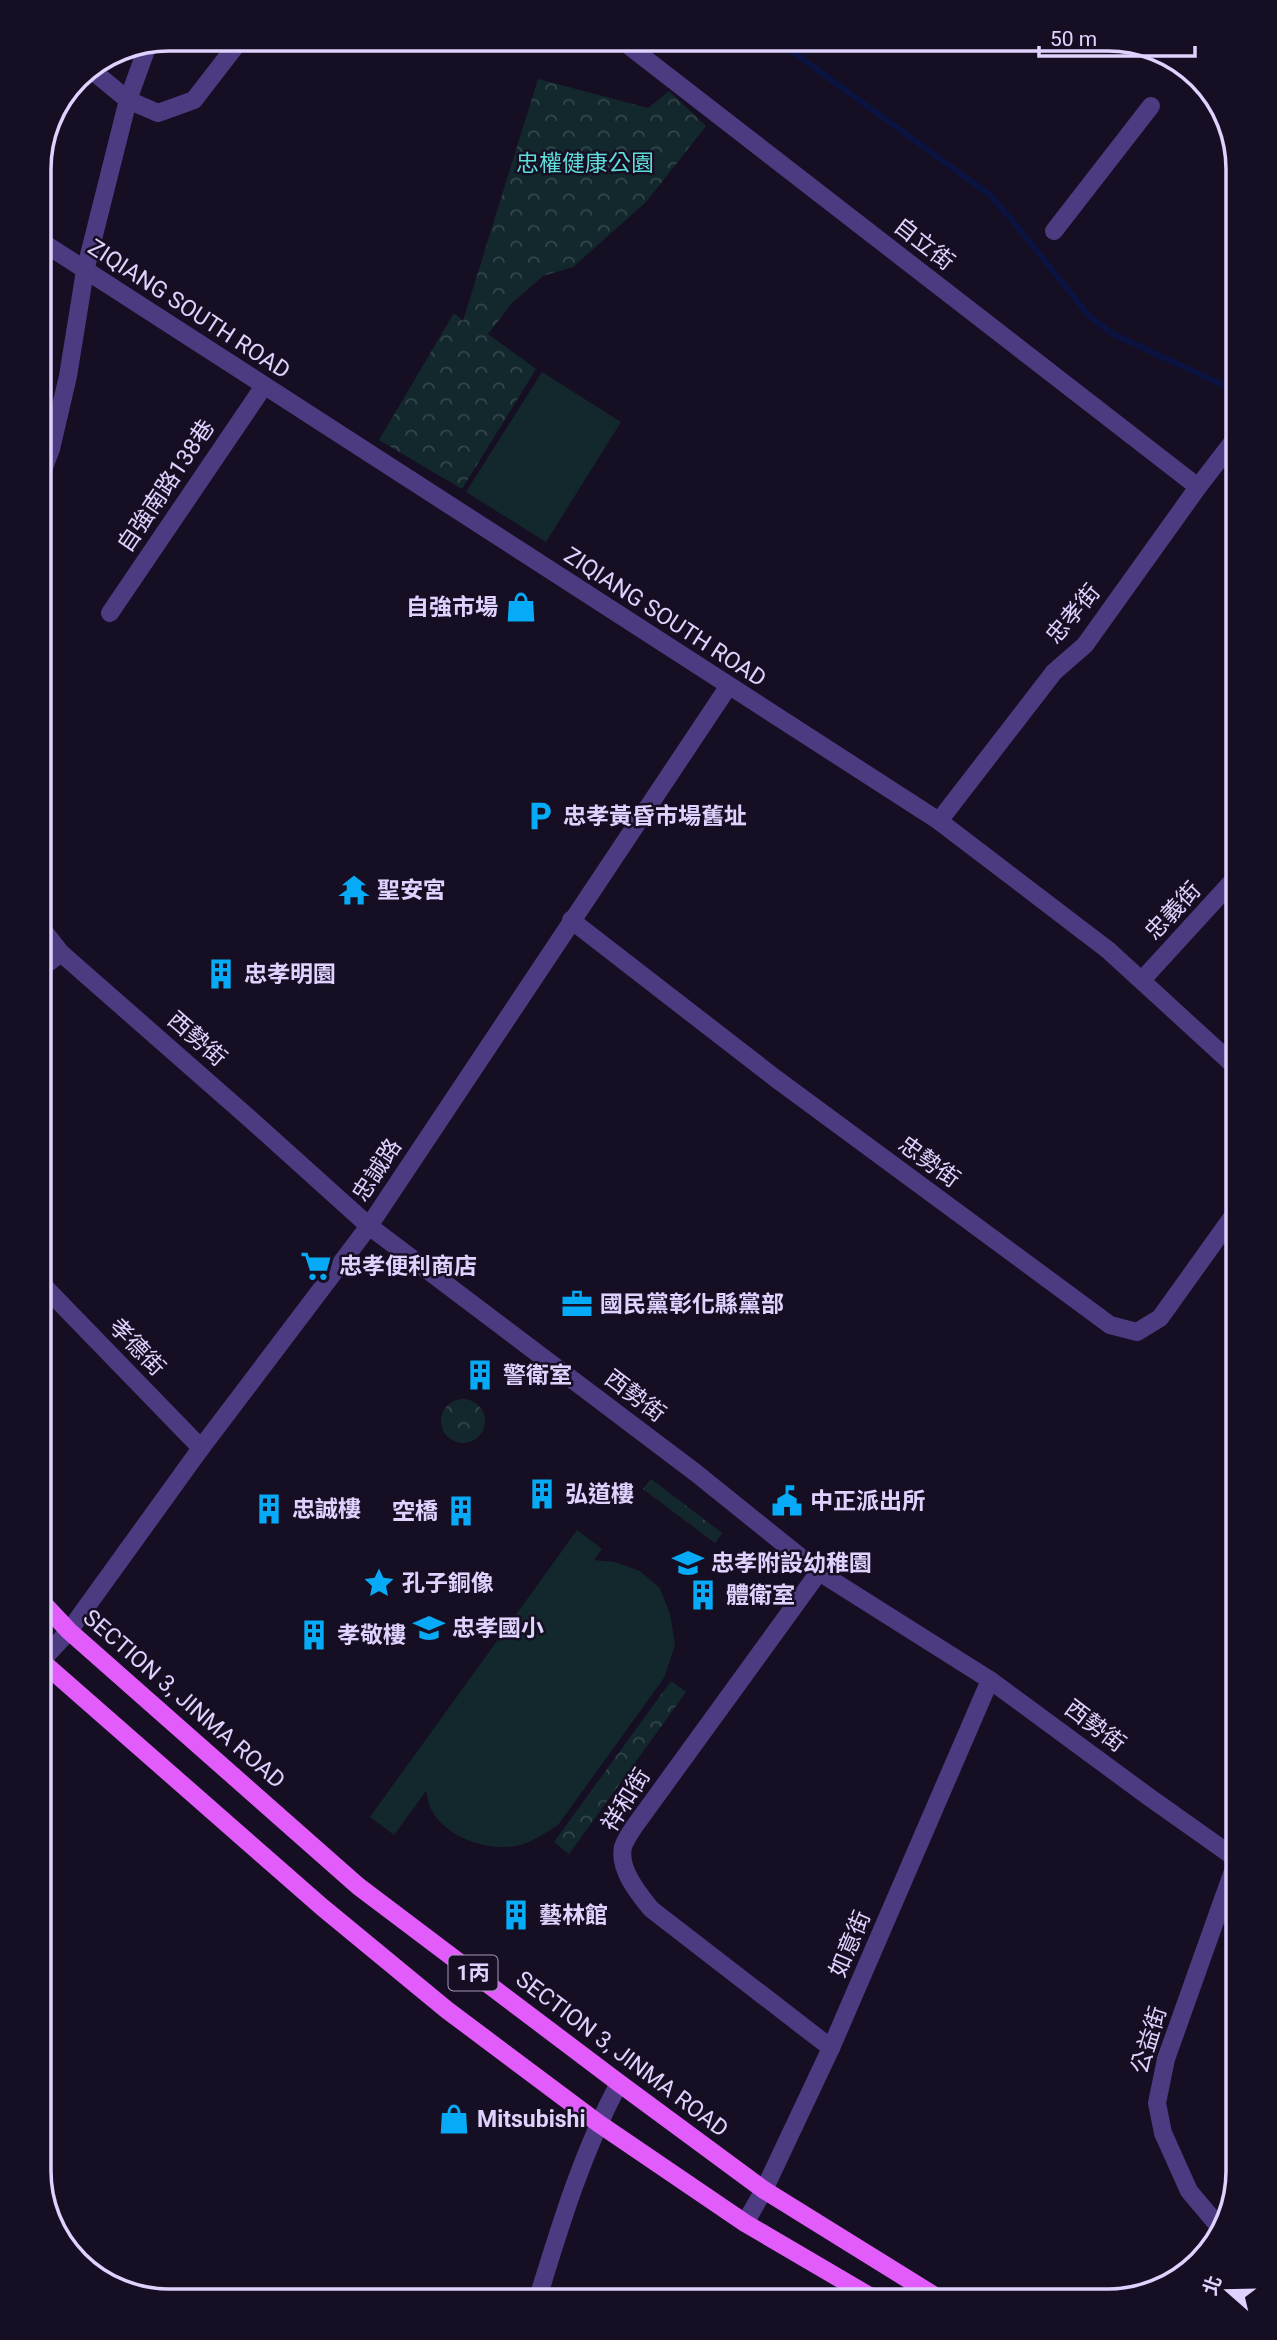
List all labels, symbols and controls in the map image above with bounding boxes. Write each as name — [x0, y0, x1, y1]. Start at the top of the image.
scale bar — [1039, 14, 1195, 58]
text: 50 m — [1050, 27, 1097, 51]
park label: 忠權健康公園 — [516, 150, 654, 177]
street label: 自立街 — [889, 212, 959, 276]
street label: ZIQIANG SOUTH ROAD — [83, 234, 295, 384]
street label: 自強南路138巷 — [112, 415, 220, 557]
street label: ZIQIANG SOUTH ROAD — [559, 542, 771, 692]
street label: 忠孝街 — [1040, 579, 1106, 649]
shop icon: 自強市場 — [504, 590, 538, 624]
place label: 自強市場 — [406, 594, 498, 621]
parking icon: 忠孝黃昏市場舊址 — [523, 799, 557, 833]
place label: 忠孝黃昏市場舊址 — [563, 803, 747, 830]
temple icon: 聖安宮 — [337, 873, 371, 907]
place label: 聖安宮 — [377, 877, 446, 904]
street label: 忠義街 — [1140, 877, 1206, 945]
building icon: 忠孝明園 — [204, 957, 238, 991]
place label: 忠孝明園 — [244, 961, 336, 988]
street label: 西勢街 — [162, 1006, 232, 1072]
street label: 忠勢街 — [893, 1131, 965, 1193]
street label: 忠誠路 — [347, 1134, 407, 1206]
supermarket icon: 忠孝便利商店 — [299, 1249, 333, 1283]
place label: 忠孝便利商店 — [339, 1253, 477, 1280]
office icon: 國民黨彰化縣黨部 — [560, 1287, 594, 1321]
place label: 國民黨彰化縣黨部 — [600, 1291, 784, 1318]
street label: 孝德街 — [103, 1313, 171, 1381]
building icon: 警衛室 — [463, 1358, 497, 1392]
place label: 警衛室 — [503, 1362, 572, 1389]
street label: 西勢街 — [599, 1364, 671, 1428]
building icon: 弘道樓 — [525, 1477, 559, 1511]
place label: 弘道樓 — [565, 1481, 634, 1508]
public building icon: 中正派出所 — [770, 1484, 804, 1518]
place label: 中正派出所 — [810, 1488, 925, 1515]
building icon: 忠誠樓 — [252, 1492, 286, 1526]
building icon: 空橋 — [444, 1494, 478, 1528]
place label: 忠誠樓 — [292, 1496, 361, 1523]
place label: 空橋 — [392, 1498, 438, 1525]
school or university icon: 忠孝附設幼稚園 — [671, 1546, 705, 1580]
place label: 忠孝附設幼稚園 — [711, 1550, 872, 1577]
place icon: 孔子銅像 — [362, 1566, 396, 1600]
place label: 孔子銅像 — [402, 1570, 494, 1597]
building icon: 體衛室 — [686, 1578, 720, 1612]
place label: 體衛室 — [726, 1582, 795, 1609]
street label: SECTION 3, JINMA ROAD — [78, 1604, 290, 1794]
school or university icon: 忠孝國小 — [412, 1611, 446, 1645]
place label: 忠孝國小 — [452, 1615, 544, 1642]
building icon: 孝敬樓 — [297, 1618, 331, 1652]
place label: 孝敬樓 — [337, 1622, 406, 1649]
street label: 西勢街 — [1059, 1694, 1131, 1758]
street label: 祥和街 — [596, 1764, 656, 1836]
building icon: 藝林館 — [499, 1898, 533, 1932]
place label: 藝林館 — [539, 1902, 608, 1929]
street label: 如意街 — [824, 1907, 876, 1981]
road number: 1丙 — [448, 1955, 498, 1990]
street label: SECTION 3, JINMA ROAD — [511, 1965, 733, 2143]
street label: 公益街 — [1126, 2003, 1172, 2077]
shop icon: Mitsubishi — [437, 2102, 471, 2136]
place label: Mitsubishi — [477, 2106, 586, 2133]
north arrow — [1193, 2256, 1263, 2326]
text: 北 — [1198, 2272, 1227, 2298]

